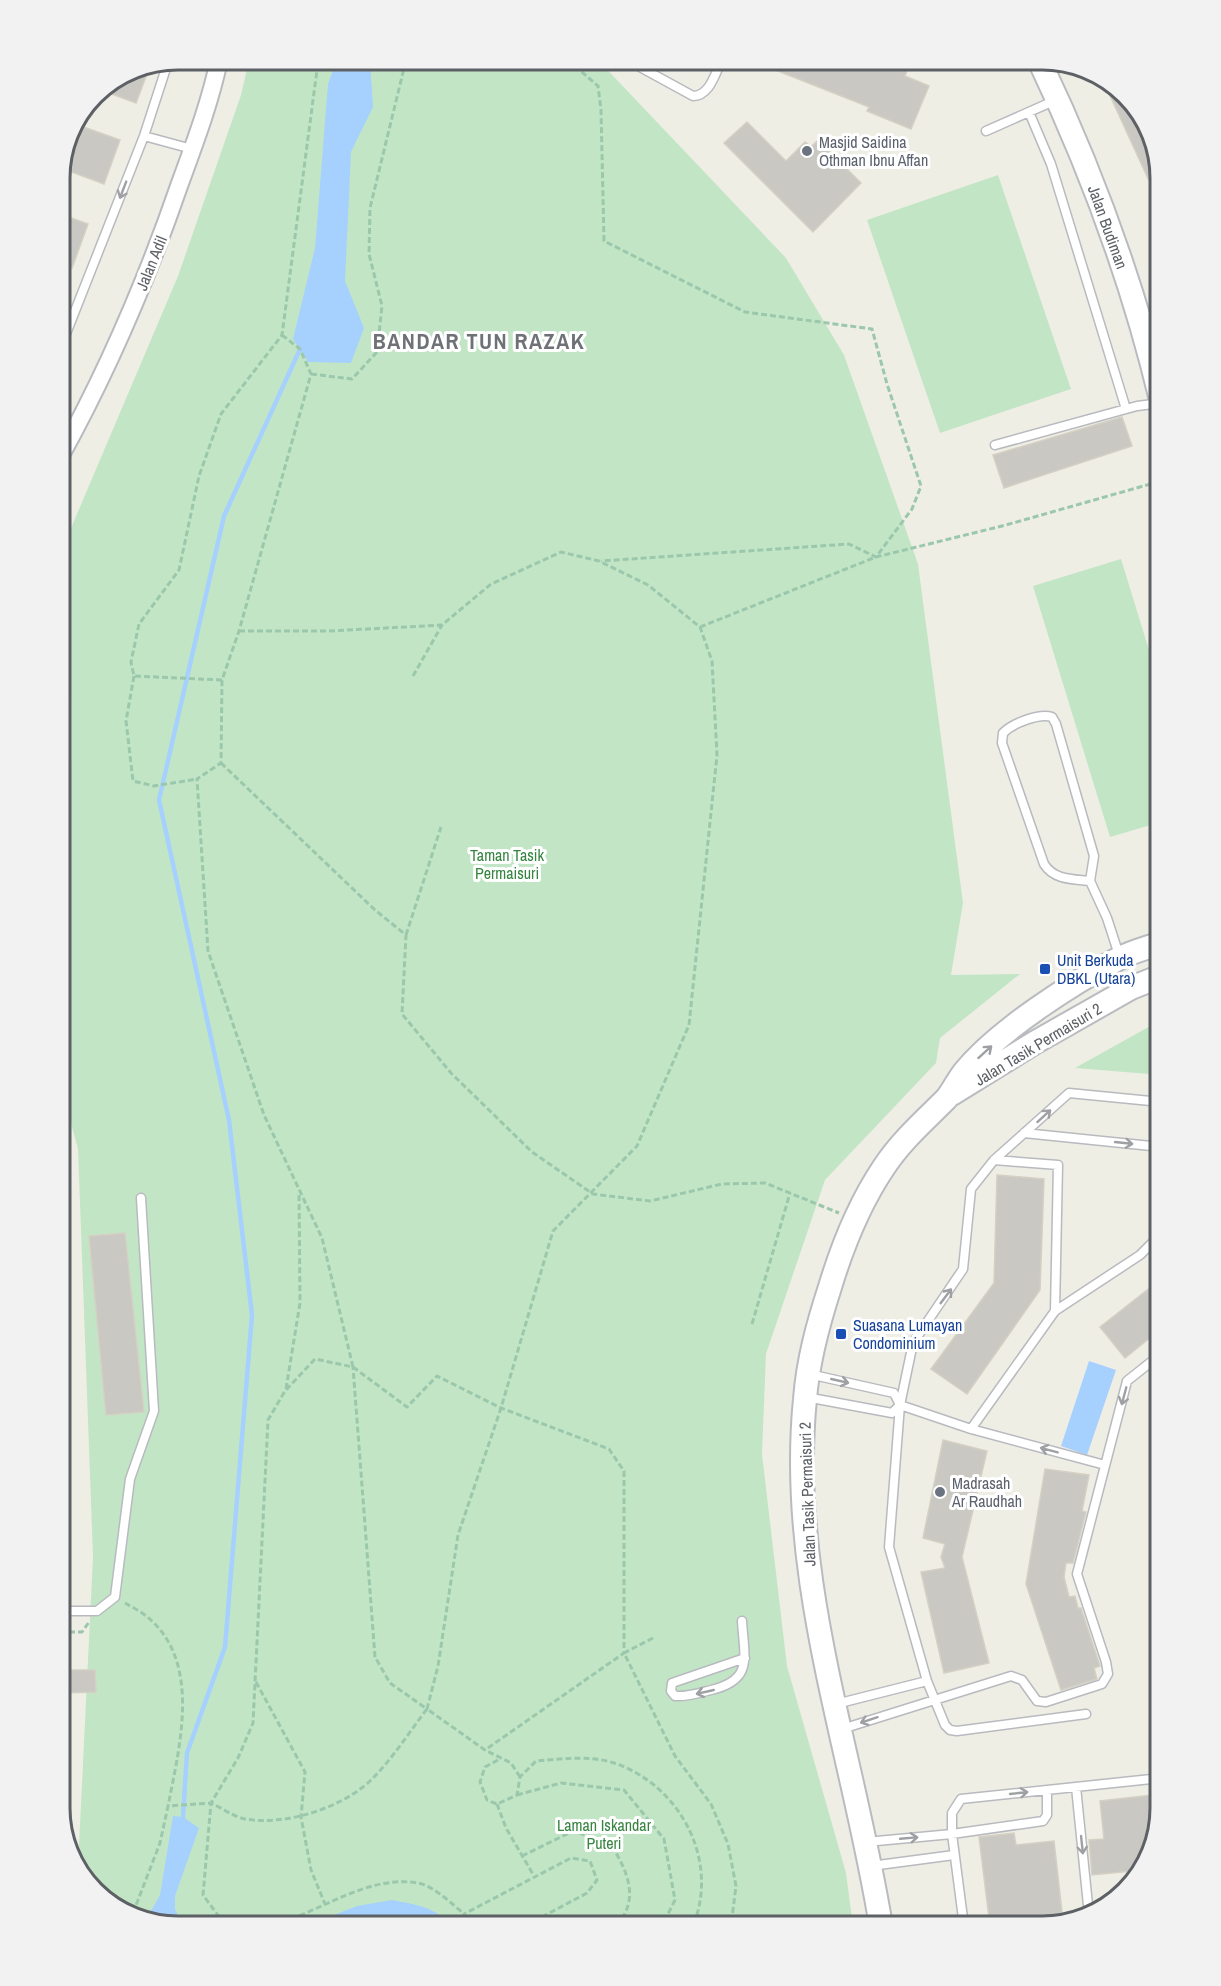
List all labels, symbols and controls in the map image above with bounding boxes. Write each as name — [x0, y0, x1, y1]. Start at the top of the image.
place label: Masjid Saidina Othman Ibnu Affan — [819, 131, 928, 171]
marker: Masjid Saidina Othman Ibnu Affan — [800, 144, 814, 158]
one-way arrow — [117, 180, 128, 199]
street label: Jalan Budiman — [1083, 182, 1133, 272]
street label: Jalan Adil — [130, 232, 172, 294]
district label: BANDAR TUN RAZAK — [373, 326, 585, 356]
park label: Taman Tasik Permaisuri — [470, 844, 544, 884]
place label: Unit Berkuda DBKL (Utara) — [1057, 949, 1135, 989]
marker: Unit Berkuda DBKL (Utara) — [1038, 962, 1052, 976]
street label: Jalan Tasik Permaisuri 2 — [970, 997, 1106, 1091]
one-way arrow — [977, 1045, 992, 1059]
one-way arrow — [1036, 1109, 1051, 1123]
one-way arrow — [1113, 1138, 1133, 1149]
one-way arrow — [940, 1288, 953, 1304]
place label: Suasana Lumayan Condominium — [853, 1314, 962, 1354]
marker: Suasana Lumayan Condominium — [834, 1327, 848, 1341]
one-way arrow — [830, 1376, 849, 1388]
one-way arrow — [1117, 1386, 1129, 1405]
street label: Jalan Tasik Permaisuri 2 — [793, 1421, 821, 1567]
one-way arrow — [1040, 1443, 1059, 1455]
place label: Madrasah Ar Raudhah — [951, 1472, 1022, 1512]
marker: Madrasah Ar Raudhah — [933, 1485, 947, 1499]
one-way arrow — [696, 1686, 715, 1698]
one-way arrow — [860, 1715, 879, 1726]
one-way arrow — [1009, 1787, 1029, 1798]
park label: Laman Iskandar Puteri — [557, 1814, 652, 1854]
one-way arrow — [898, 1832, 918, 1843]
one-way arrow — [1077, 1835, 1088, 1855]

